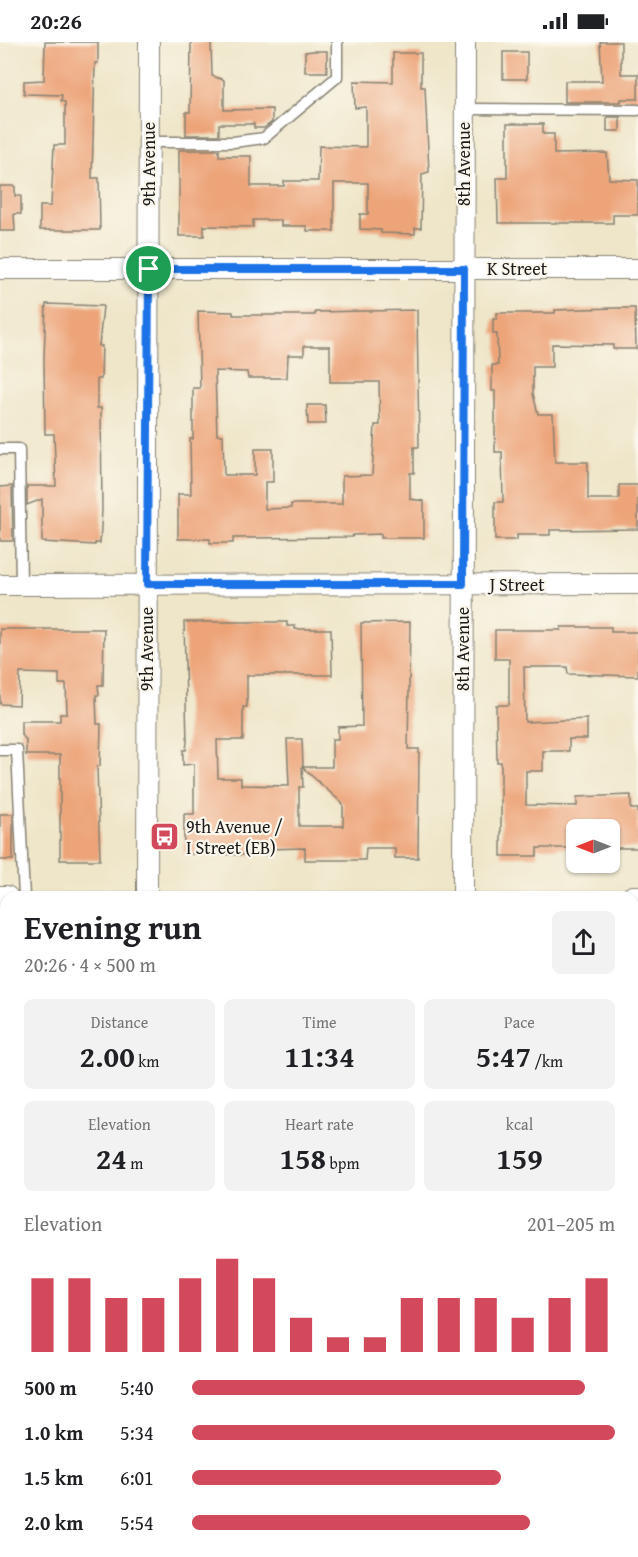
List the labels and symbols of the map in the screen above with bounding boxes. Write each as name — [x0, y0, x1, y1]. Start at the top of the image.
street label: 9th Avenue — [135, 122, 162, 206]
street label: 8th Avenue — [450, 122, 477, 206]
pin — [123, 243, 174, 294]
street label: K Street — [487, 255, 548, 282]
street label: J Street — [487, 571, 545, 598]
street label: 9th Avenue — [133, 607, 160, 691]
street label: 8th Avenue — [449, 607, 476, 691]
place label: 9th Avenue / I Street (EB) — [186, 813, 283, 861]
north arrow — [566, 819, 620, 873]
bus stop icon: 9th Avenue / I Street (EB) — [149, 821, 181, 853]

